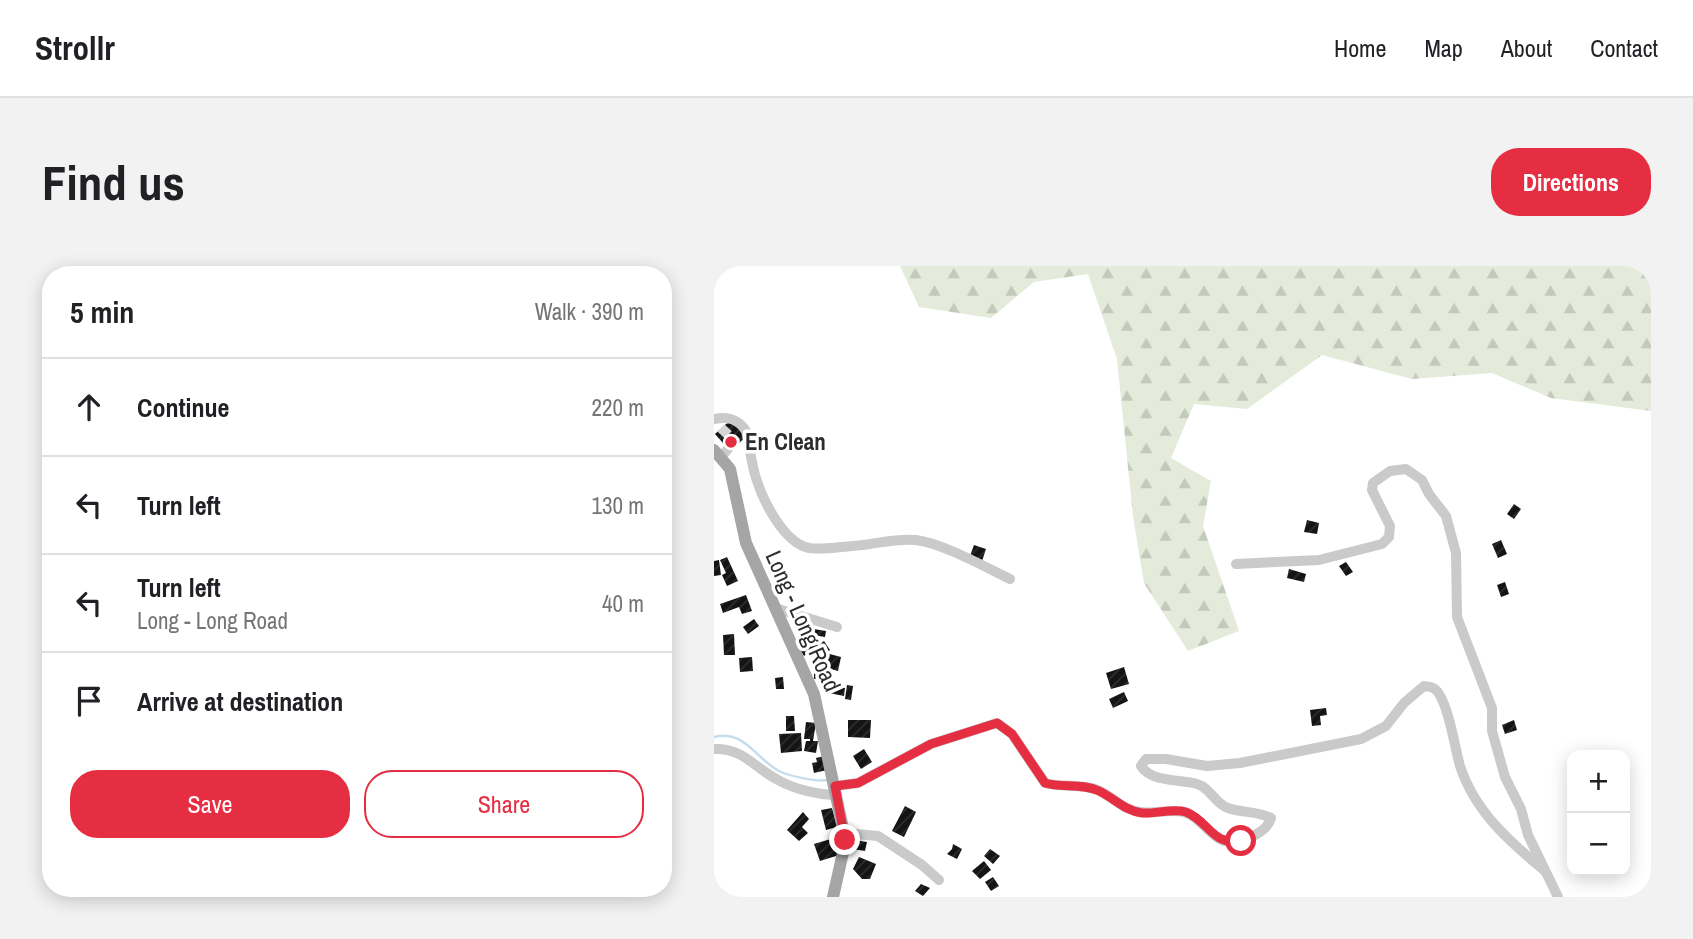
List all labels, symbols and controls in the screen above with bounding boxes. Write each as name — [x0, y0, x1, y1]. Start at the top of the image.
text: Strollr — [35, 26, 115, 70]
text: Home — [1334, 32, 1386, 64]
text: Map — [1424, 32, 1463, 64]
text: About — [1501, 32, 1552, 64]
text: Contact — [1590, 32, 1658, 64]
button: Directions — [1491, 148, 1651, 216]
text: Find us — [42, 149, 185, 215]
text: 5 min — [70, 292, 134, 332]
text: Walk · 390 m — [535, 296, 644, 327]
icon: ahead — [70, 388, 108, 426]
text: Continue — [137, 390, 229, 425]
text: 220 m — [592, 392, 644, 423]
place label: En Clean — [745, 426, 826, 457]
marker: En Clean — [723, 434, 739, 450]
icon: left — [70, 486, 108, 524]
text: Turn left — [137, 488, 221, 523]
text: 130 m — [592, 490, 644, 521]
street label: Long - Long Road — [759, 546, 848, 696]
text: Turn left — [137, 570, 221, 605]
icon: left — [70, 584, 108, 622]
text: 40 m — [602, 588, 644, 619]
text: Long - Long Road — [137, 605, 288, 636]
icon: arrive — [70, 682, 108, 720]
text: Arrive at destination — [137, 684, 343, 719]
map controls — [1567, 750, 1630, 876]
button: + — [1567, 750, 1630, 813]
button: Save — [70, 770, 350, 838]
button: Share — [364, 770, 644, 838]
button: − — [1567, 813, 1630, 876]
route end — [829, 824, 860, 855]
route start — [1225, 825, 1256, 856]

